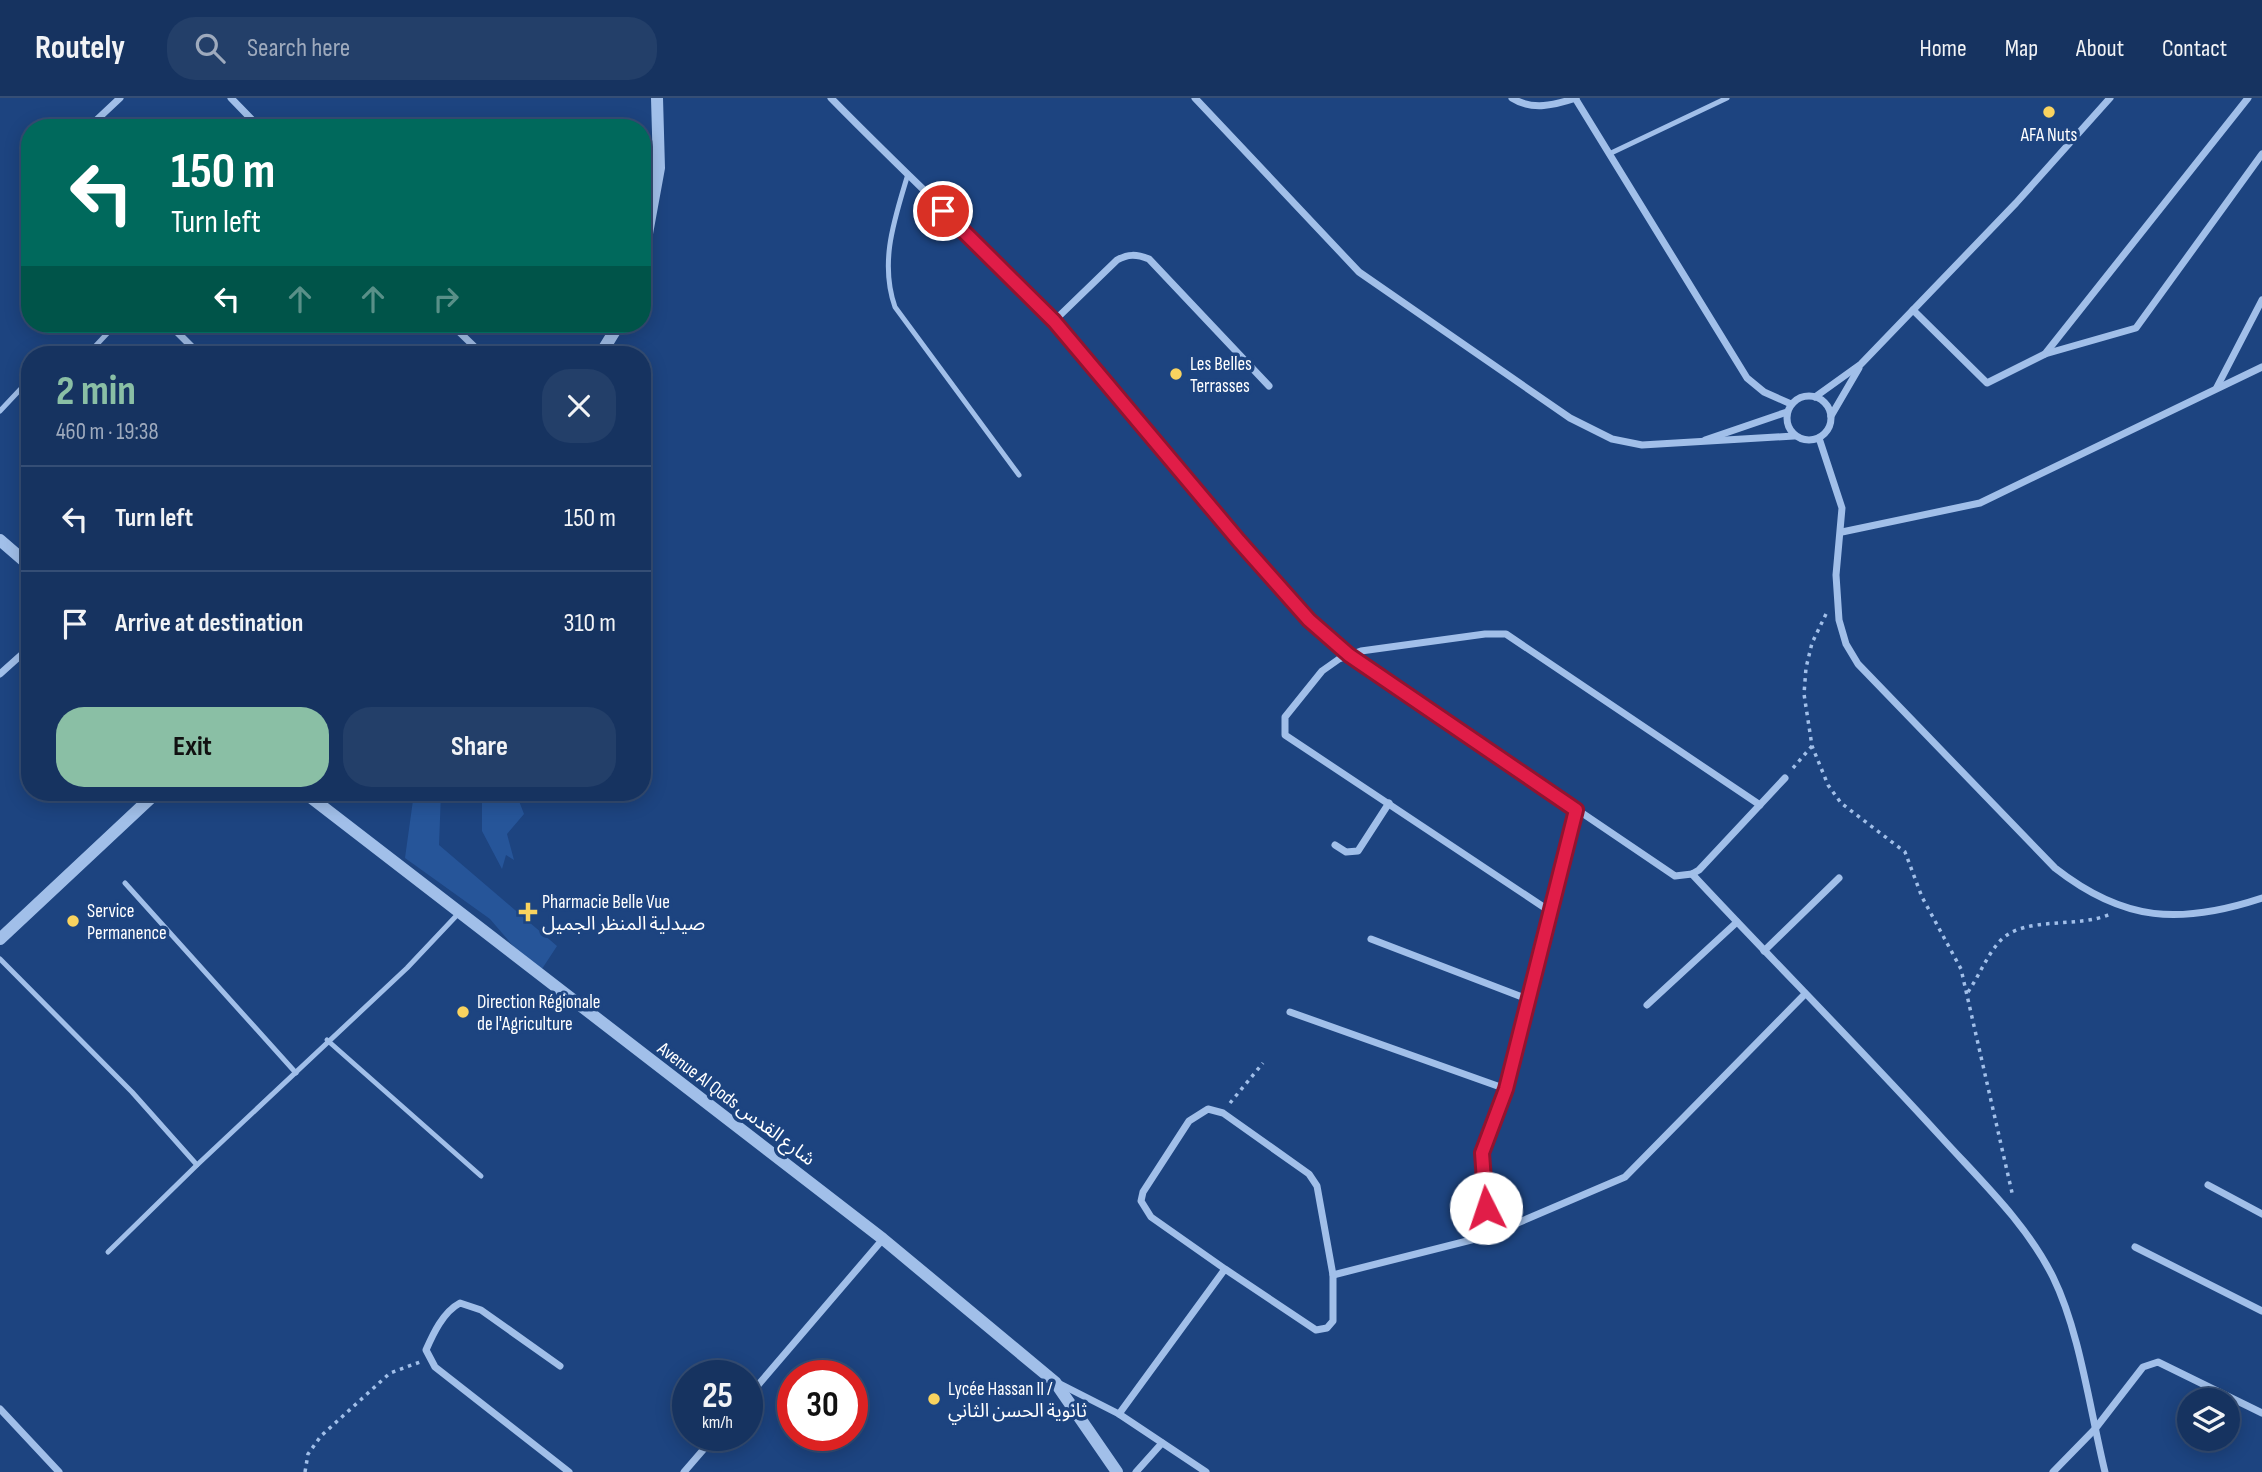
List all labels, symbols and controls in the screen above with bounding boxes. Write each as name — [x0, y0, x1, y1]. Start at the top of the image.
search box — [167, 17, 657, 80]
text: Routely — [35, 28, 125, 68]
icon: search — [191, 29, 229, 67]
text: Search here — [247, 33, 350, 64]
text: Home — [1919, 34, 1967, 63]
text: Map — [2005, 34, 2038, 63]
text: About — [2076, 34, 2124, 63]
text: Contact — [2162, 34, 2227, 63]
marker: AFA Nuts — [2041, 104, 2057, 120]
place label: AFA Nuts — [2020, 124, 2077, 147]
text: 150 m — [171, 143, 275, 202]
icon: left — [56, 147, 147, 238]
pin — [913, 181, 973, 241]
icon: arrive — [924, 192, 962, 230]
text: Turn left — [171, 203, 261, 242]
icon: left — [208, 280, 246, 318]
icon: ahead — [281, 280, 319, 318]
icon: ahead — [354, 280, 392, 318]
icon: right — [427, 280, 465, 318]
place label: Les Belles Terrasses — [1190, 353, 1252, 398]
text: 2 min — [56, 366, 136, 417]
marker: Les Belles Terrasses — [1168, 366, 1184, 382]
button: close — [542, 369, 616, 443]
text: 460 m · 19:38 — [56, 418, 159, 446]
icon: left — [56, 500, 94, 538]
text: Turn left — [115, 503, 193, 534]
text: 150 m — [564, 503, 616, 534]
icon: arrive — [56, 605, 94, 643]
text: Arrive at destination — [115, 608, 303, 639]
text: 310 m — [564, 608, 616, 639]
button: Exit — [56, 707, 329, 787]
button: Share — [343, 707, 616, 787]
place label: Pharmacie Belle Vue صيدلية المنظر الجميل — [542, 891, 705, 936]
place label: Service Permanence — [87, 900, 167, 945]
marker: Pharmacie Belle Vue صيدلية المنظر الجميل — [520, 904, 536, 920]
marker: Service Permanence — [65, 913, 81, 929]
place label: Direction Régionale de l'Agriculture — [477, 991, 600, 1036]
marker: Direction Régionale de l'Agriculture — [455, 1004, 471, 1020]
street label: Avenue Al Qods شارع القدس — [651, 1037, 819, 1172]
position arrow — [1449, 1171, 1523, 1245]
speed limit sign: 30 — [777, 1360, 868, 1451]
text: 25 — [702, 1375, 733, 1418]
place label: Lycée Hassan II / ثانوية الحسن الثاني — [948, 1378, 1087, 1425]
map controls — [2177, 1388, 2240, 1451]
button: layers — [2177, 1388, 2240, 1451]
marker: Lycée Hassan II / ثانوية الحسن الثاني — [926, 1391, 942, 1407]
text: km/h — [702, 1412, 733, 1433]

